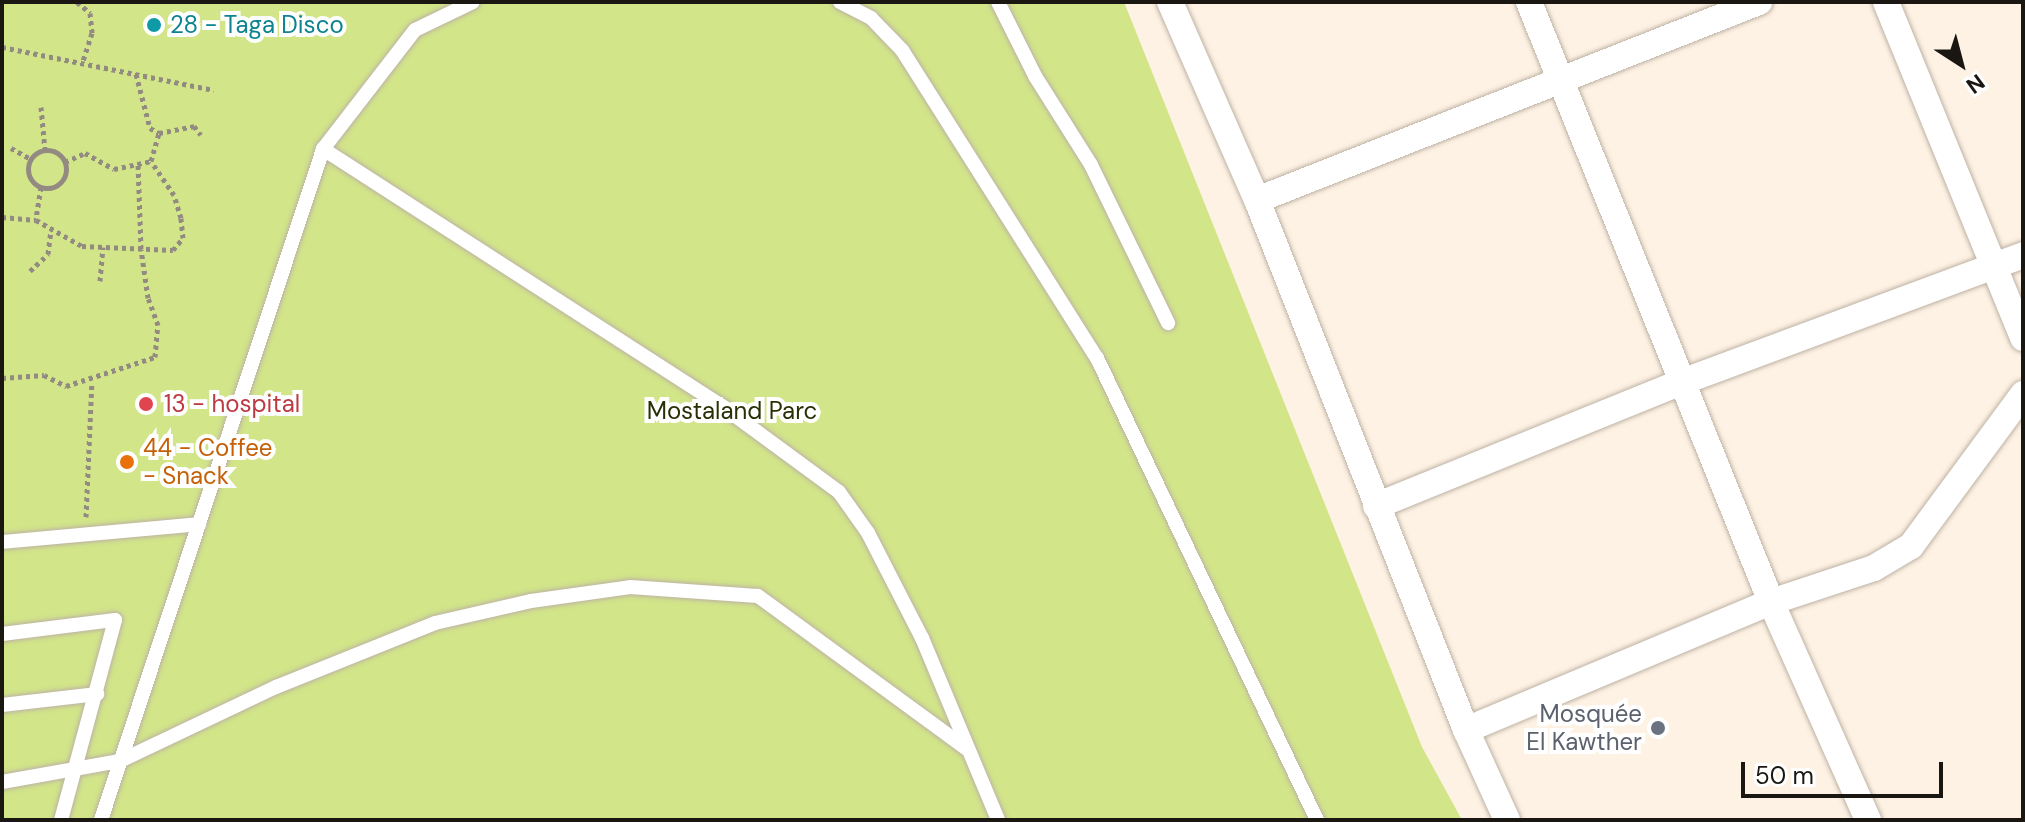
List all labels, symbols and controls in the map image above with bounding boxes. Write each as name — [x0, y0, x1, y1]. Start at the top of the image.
place label: 28 - Taga Disco — [170, 11, 344, 39]
marker: 28 - Taga Disco — [145, 16, 163, 34]
north arrow — [1921, 24, 2001, 104]
text: N — [1960, 67, 1990, 100]
place label: 13 - hospital — [164, 390, 300, 418]
marker: 13 - hospital — [135, 393, 157, 415]
park label: Mostaland Parc — [647, 397, 817, 425]
place label: 44 - Coffee - Snack — [143, 434, 272, 490]
marker: 44 - Coffee - Snack — [118, 453, 136, 471]
place label: Mosquée El Kawther — [1526, 700, 1642, 756]
marker: Mosquée El Kawther — [1649, 719, 1667, 737]
scale bar — [1745, 746, 1947, 796]
text: 50 m — [1755, 760, 1814, 791]

